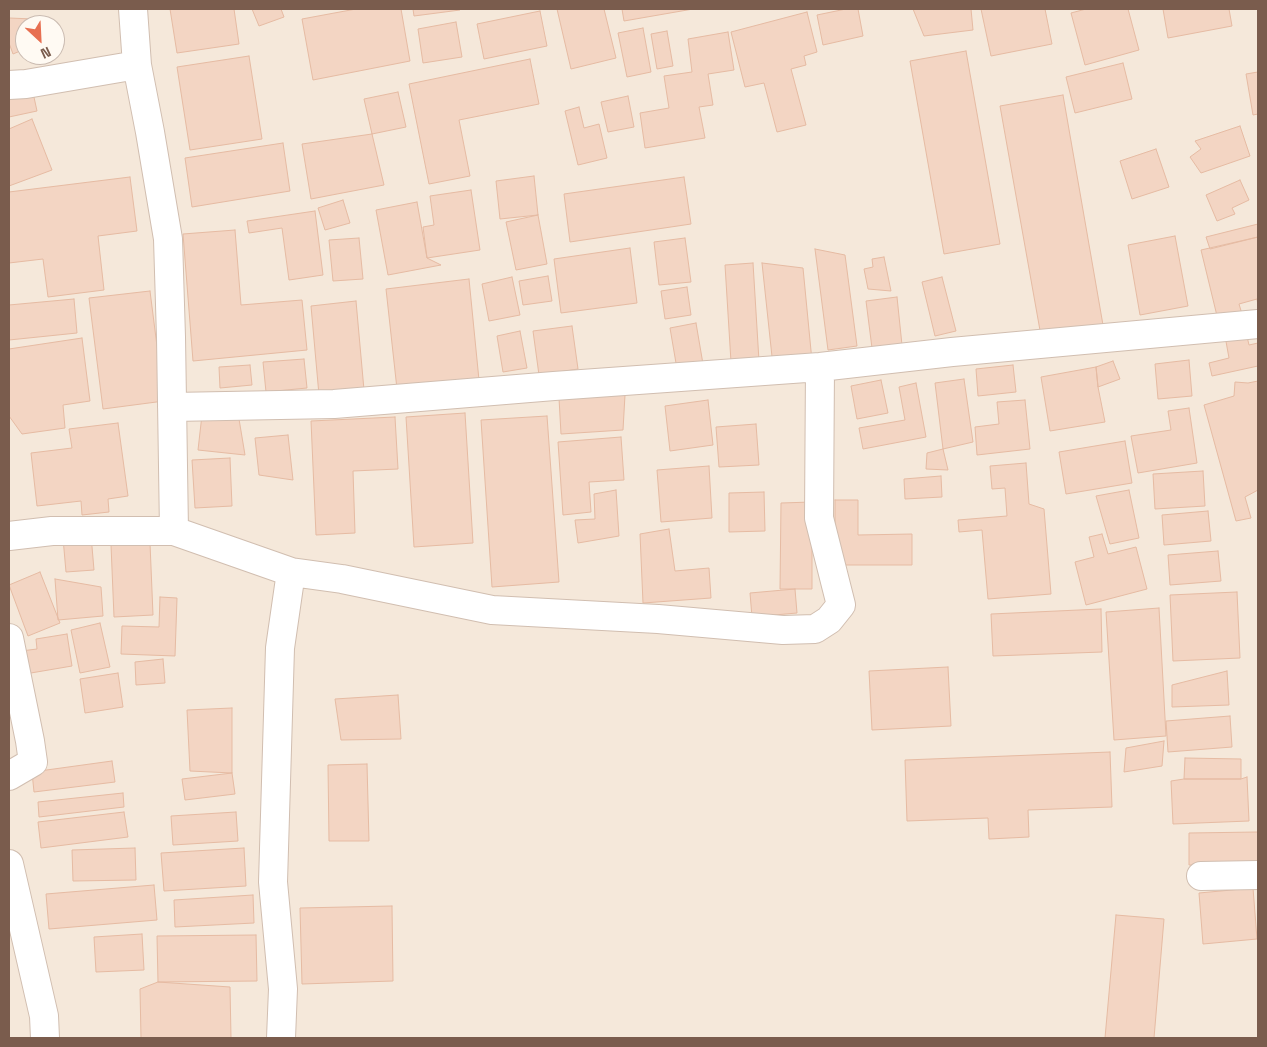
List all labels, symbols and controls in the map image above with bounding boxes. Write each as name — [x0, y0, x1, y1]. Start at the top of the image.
north arrow — [15, 15, 65, 65]
text: N — [38, 43, 54, 63]

